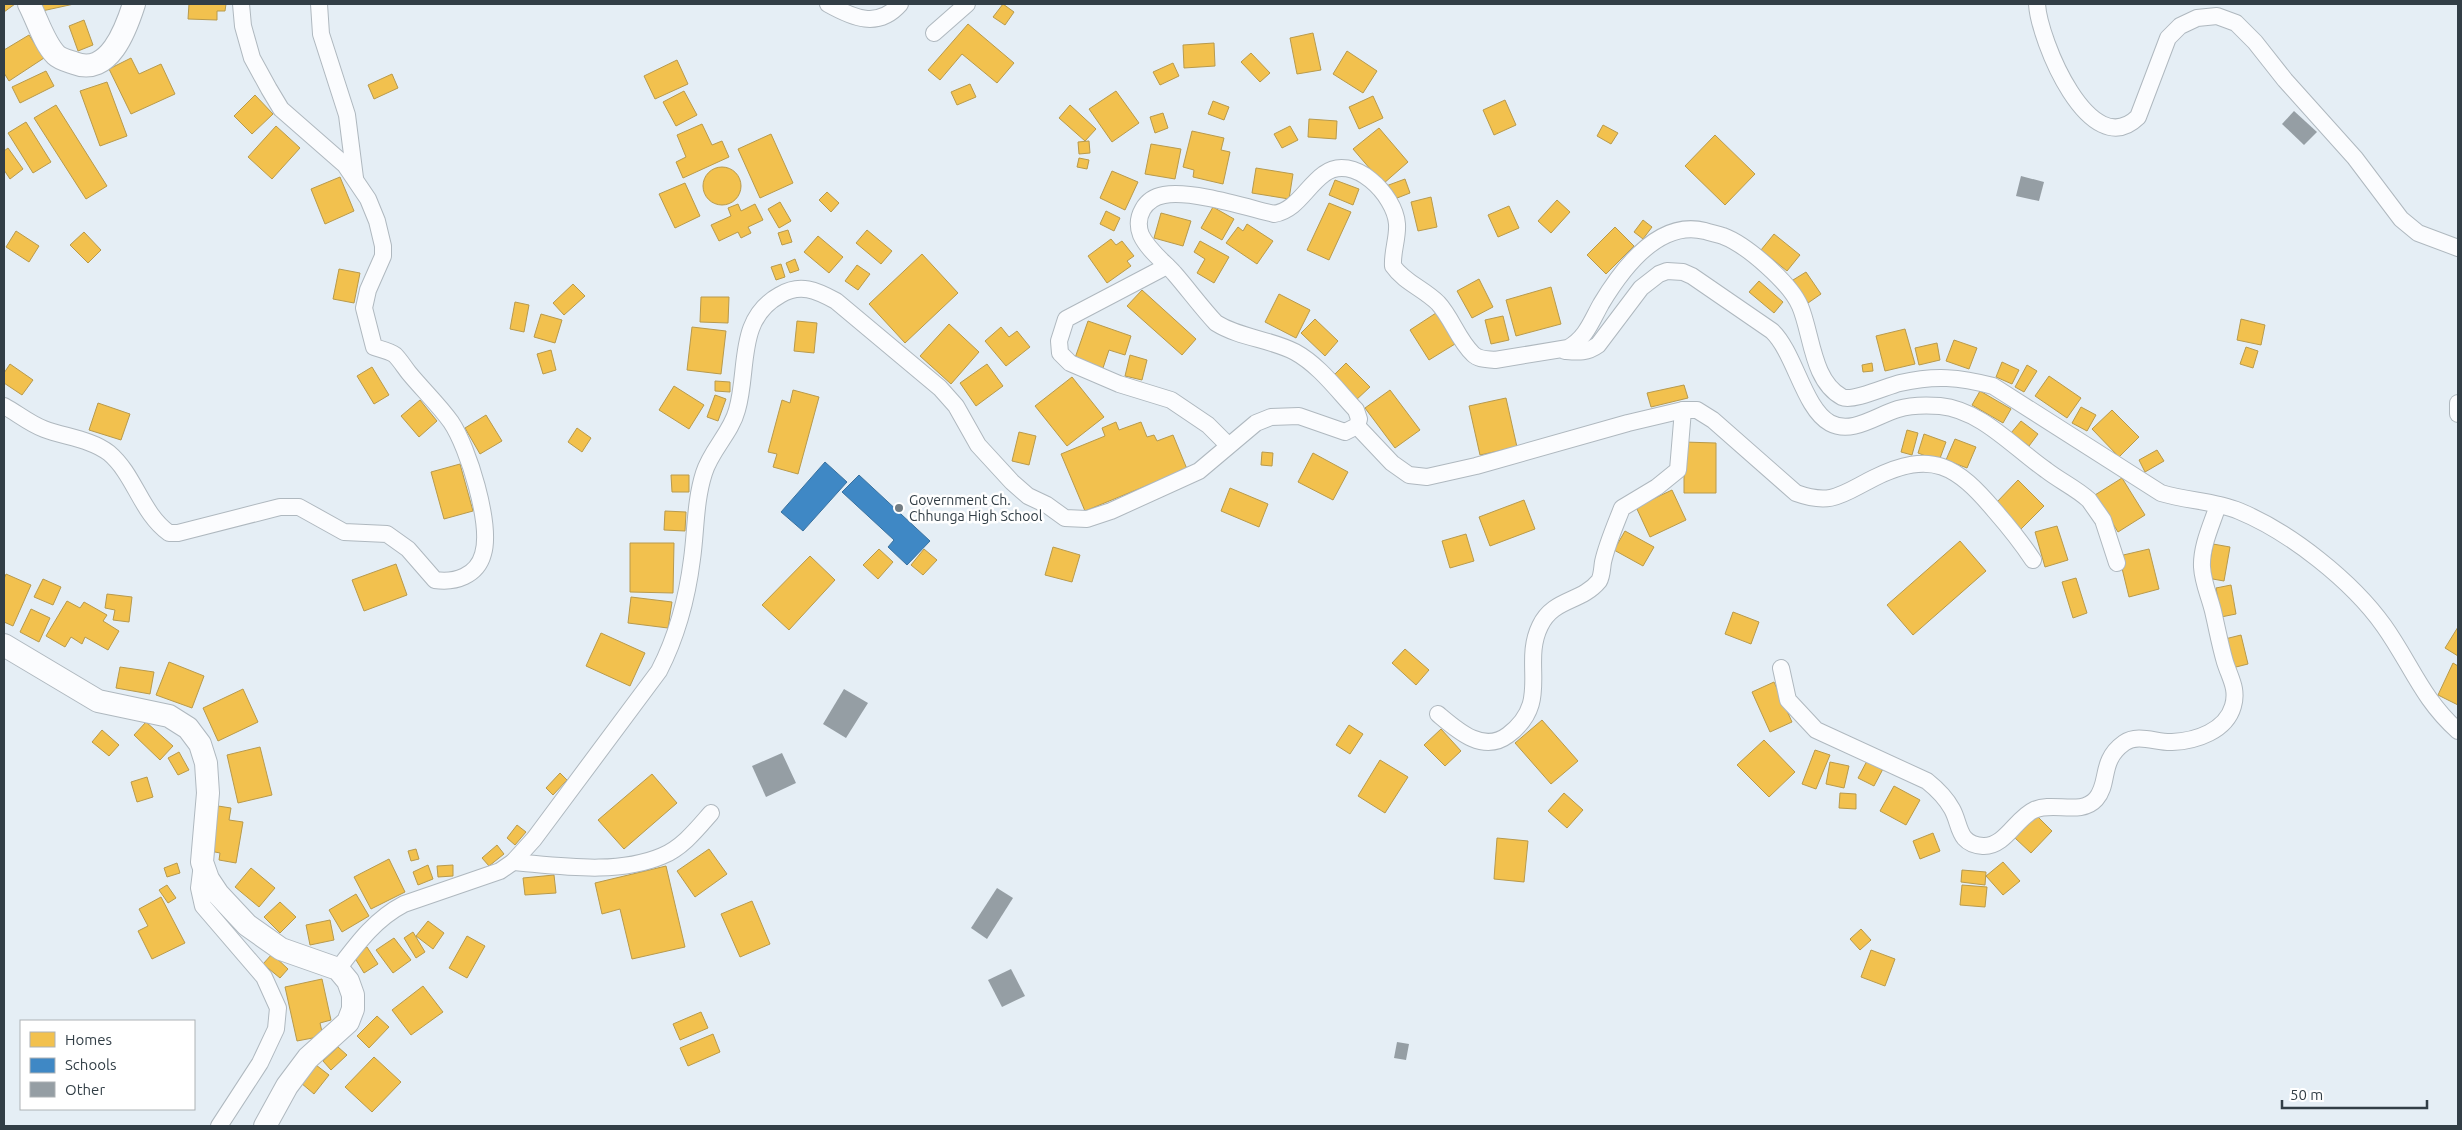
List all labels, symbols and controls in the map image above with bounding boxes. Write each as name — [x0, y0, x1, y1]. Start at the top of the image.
place label: Government Ch. Chhunga High School — [909, 492, 1043, 524]
marker: Government Ch. Chhunga High School — [893, 502, 905, 514]
legend — [20, 1020, 195, 1110]
text: Homes — [65, 1031, 112, 1048]
text: Schools — [65, 1056, 116, 1073]
scale bar — [2282, 1078, 2427, 1110]
text: Other — [65, 1081, 105, 1098]
text: 50 m — [2290, 1086, 2323, 1103]

